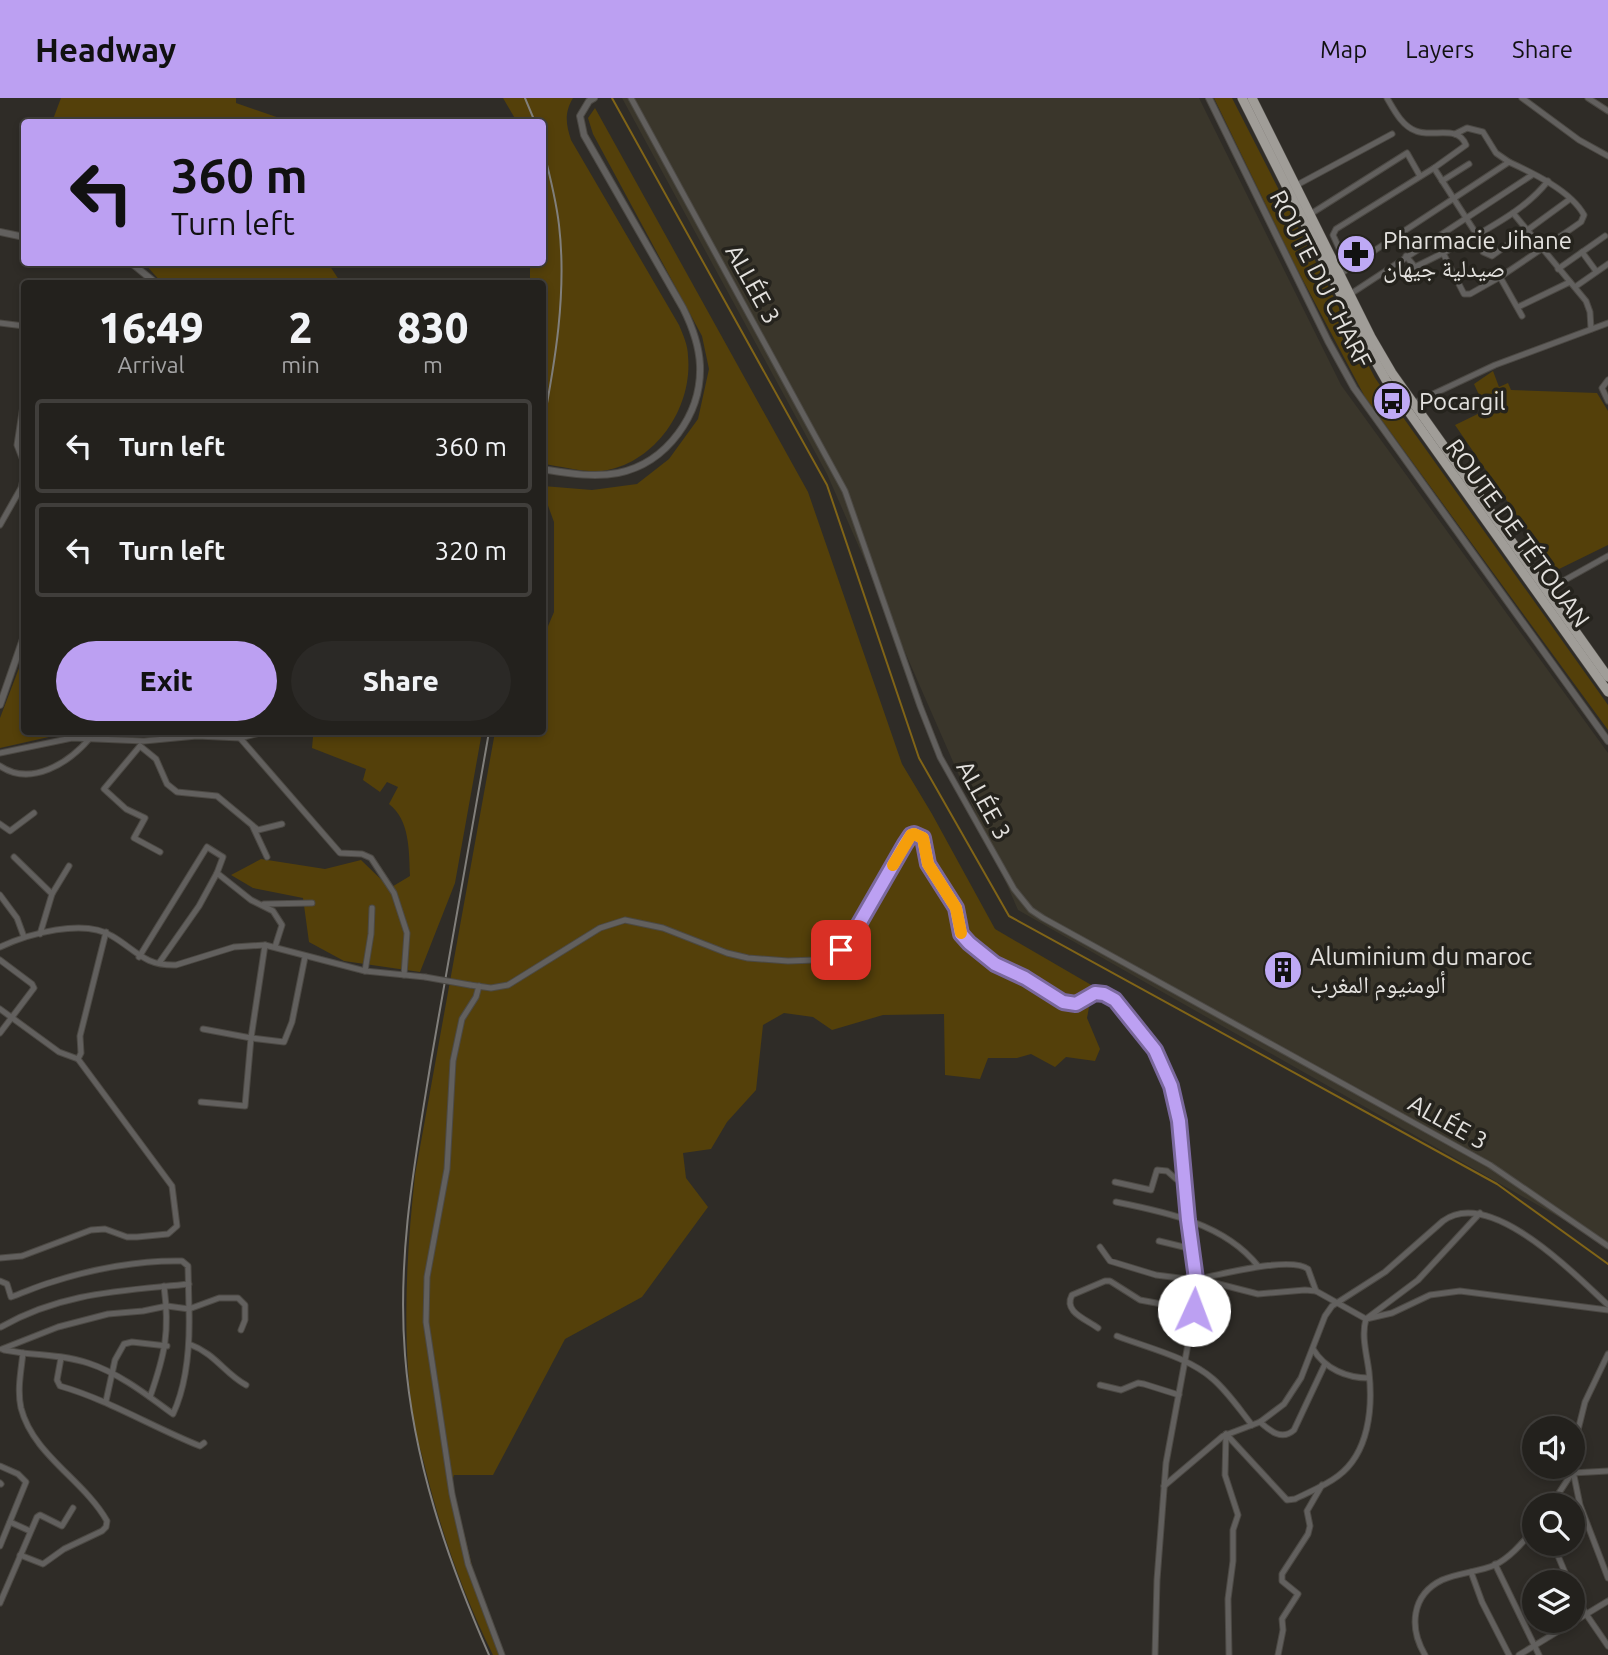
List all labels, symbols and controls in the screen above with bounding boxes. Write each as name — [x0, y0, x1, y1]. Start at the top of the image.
text: Headway — [35, 31, 176, 68]
text: Map — [1320, 36, 1367, 63]
text: Layers — [1405, 36, 1474, 63]
text: Share — [1512, 36, 1573, 63]
icon: left — [56, 147, 147, 238]
text: 360 m — [171, 147, 308, 202]
street label: ROUTE DU CHARF — [1265, 186, 1377, 372]
text: Turn left — [171, 205, 295, 241]
place label: Pharmacie Jihane صيدلية جيهان — [1383, 227, 1572, 283]
pharmacy icon: Pharmacie Jihane صيدلية جيهان — [1335, 233, 1377, 275]
street label: ALLÉE 3 — [720, 239, 787, 328]
text: 16:49 — [99, 304, 204, 351]
text: 2 — [289, 304, 312, 351]
text: 830 — [397, 304, 468, 351]
text: Arrival — [118, 352, 185, 377]
text: min — [281, 352, 320, 377]
text: m — [423, 352, 443, 377]
bus stop icon: Pocargil — [1371, 380, 1413, 422]
place label: Pocargil — [1419, 388, 1506, 415]
icon: left — [60, 427, 98, 465]
text: Turn left — [119, 432, 225, 461]
text: 360 m — [435, 432, 507, 461]
street label: ROUTE DE TÉTOUAN — [1441, 433, 1596, 632]
icon: left — [60, 531, 98, 569]
text: Turn left — [119, 536, 225, 565]
text: 320 m — [435, 536, 507, 565]
button: Exit — [56, 641, 277, 721]
button: Share — [291, 641, 511, 721]
street label: ALLÉE 3 — [951, 755, 1018, 844]
pin — [811, 920, 871, 980]
icon: arrive — [822, 931, 860, 969]
place label: Aluminium du maroc ألومنيوم المغرب — [1310, 943, 1532, 1001]
building icon: Aluminium du maroc ألومنيوم المغرب — [1262, 949, 1304, 991]
street label: ALLÉE 3 — [1404, 1088, 1493, 1155]
position arrow — [1157, 1273, 1231, 1347]
map controls — [1522, 1416, 1585, 1633]
button: sound — [1522, 1416, 1585, 1479]
button: search — [1522, 1493, 1585, 1556]
button: layers — [1522, 1570, 1585, 1633]

